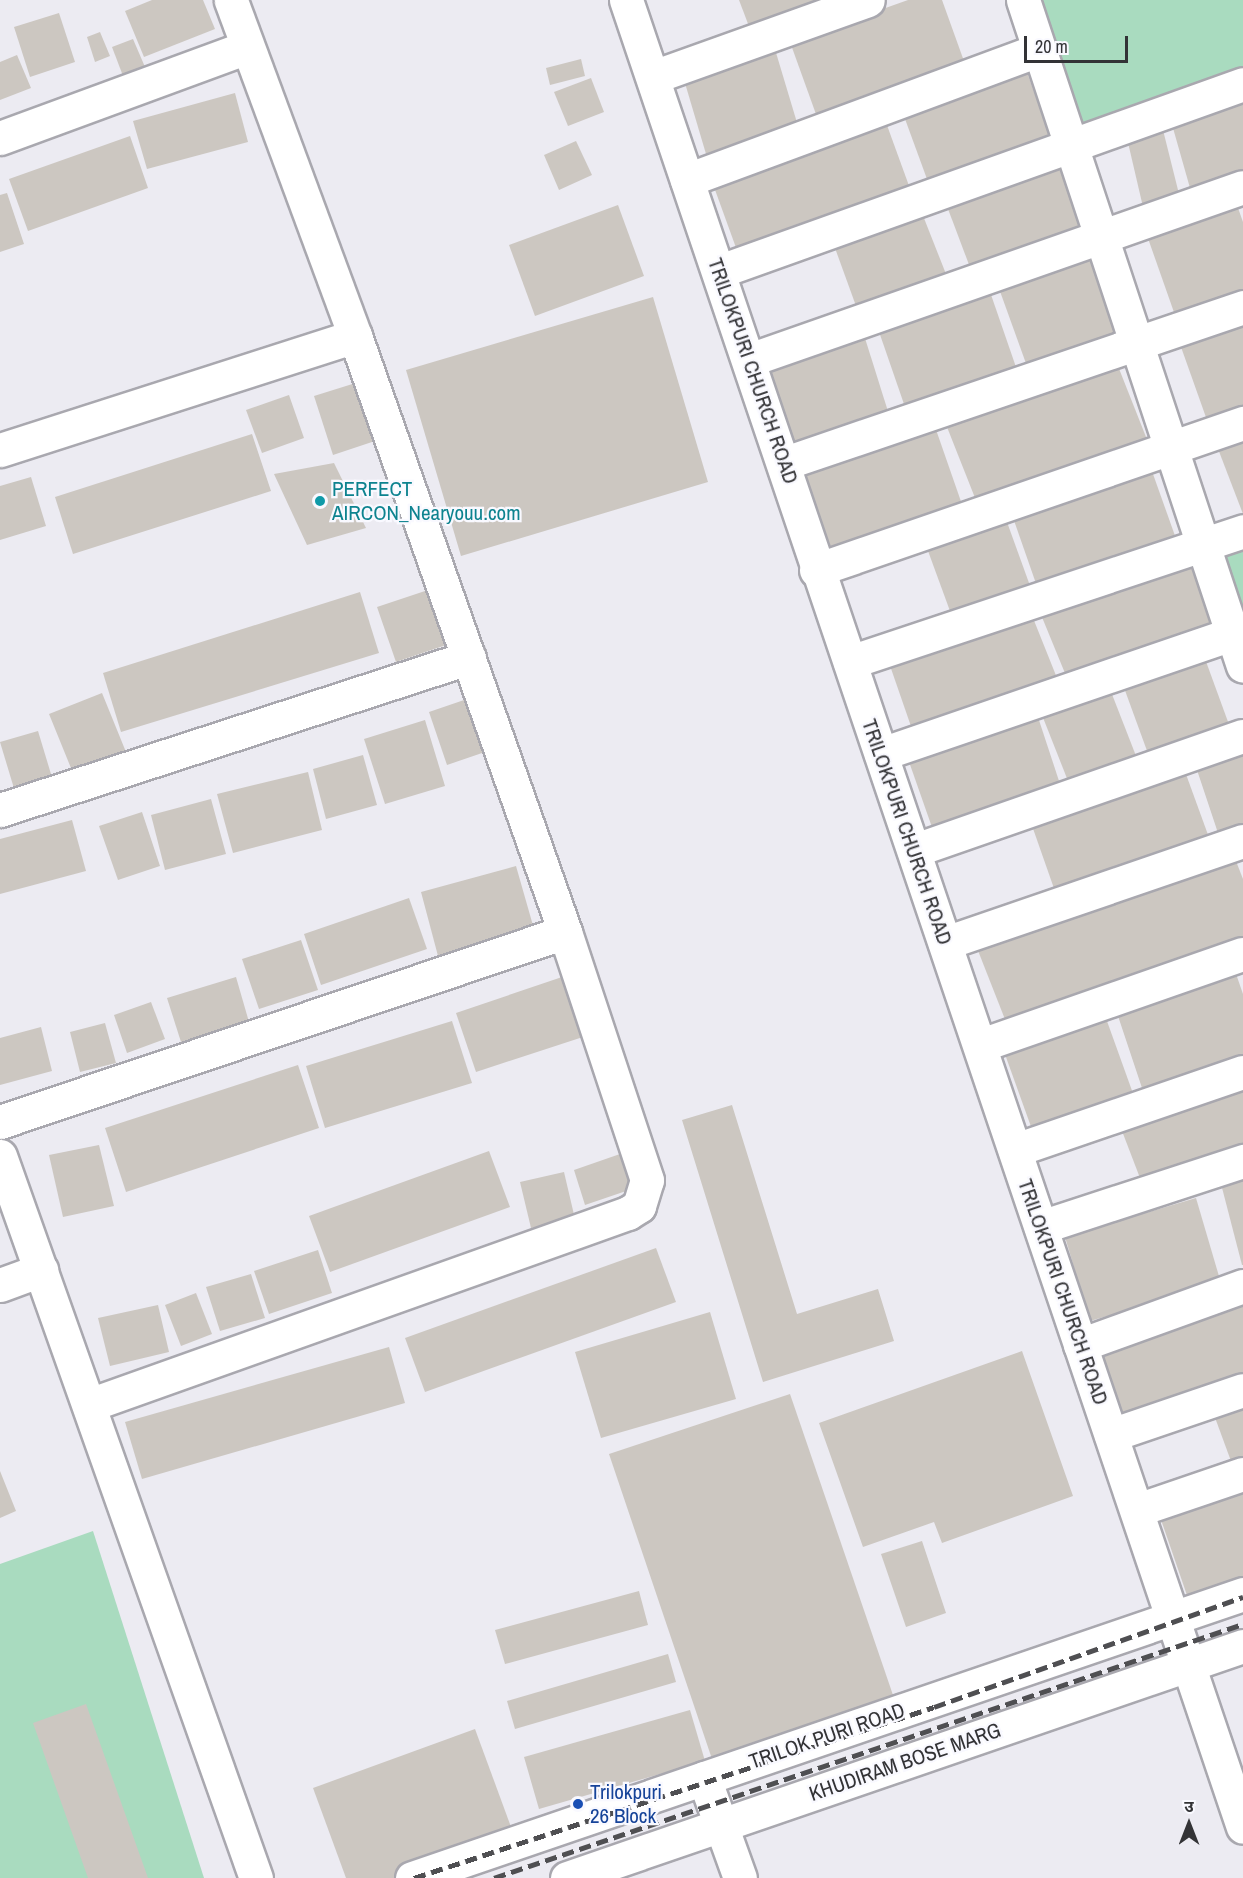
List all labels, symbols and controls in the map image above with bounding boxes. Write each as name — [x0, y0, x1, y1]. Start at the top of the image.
scale bar — [1027, 24, 1130, 62]
text: 20 m — [1035, 34, 1068, 59]
street label: TRILOKPURI CHURCH ROAD — [702, 255, 804, 487]
place label: PERFECT AIRCON_Nearyouu.com — [332, 476, 521, 526]
marker: PERFECT AIRCON_Nearyouu.com — [313, 494, 327, 508]
street label: TRILOKPURI CHURCH ROAD — [856, 716, 958, 948]
street label: TRILOKPURI CHURCH ROAD — [1012, 1176, 1114, 1408]
street label: TRILOK PURI ROAD — [746, 1698, 908, 1774]
street label: KHUDIRAM BOSE MARG — [806, 1717, 1004, 1807]
place label: Trilokpuri 26 Block — [590, 1779, 662, 1829]
north arrow — [1159, 1794, 1219, 1854]
text: उ — [1184, 1795, 1194, 1817]
marker: Trilokpuri 26 Block — [571, 1797, 585, 1811]

